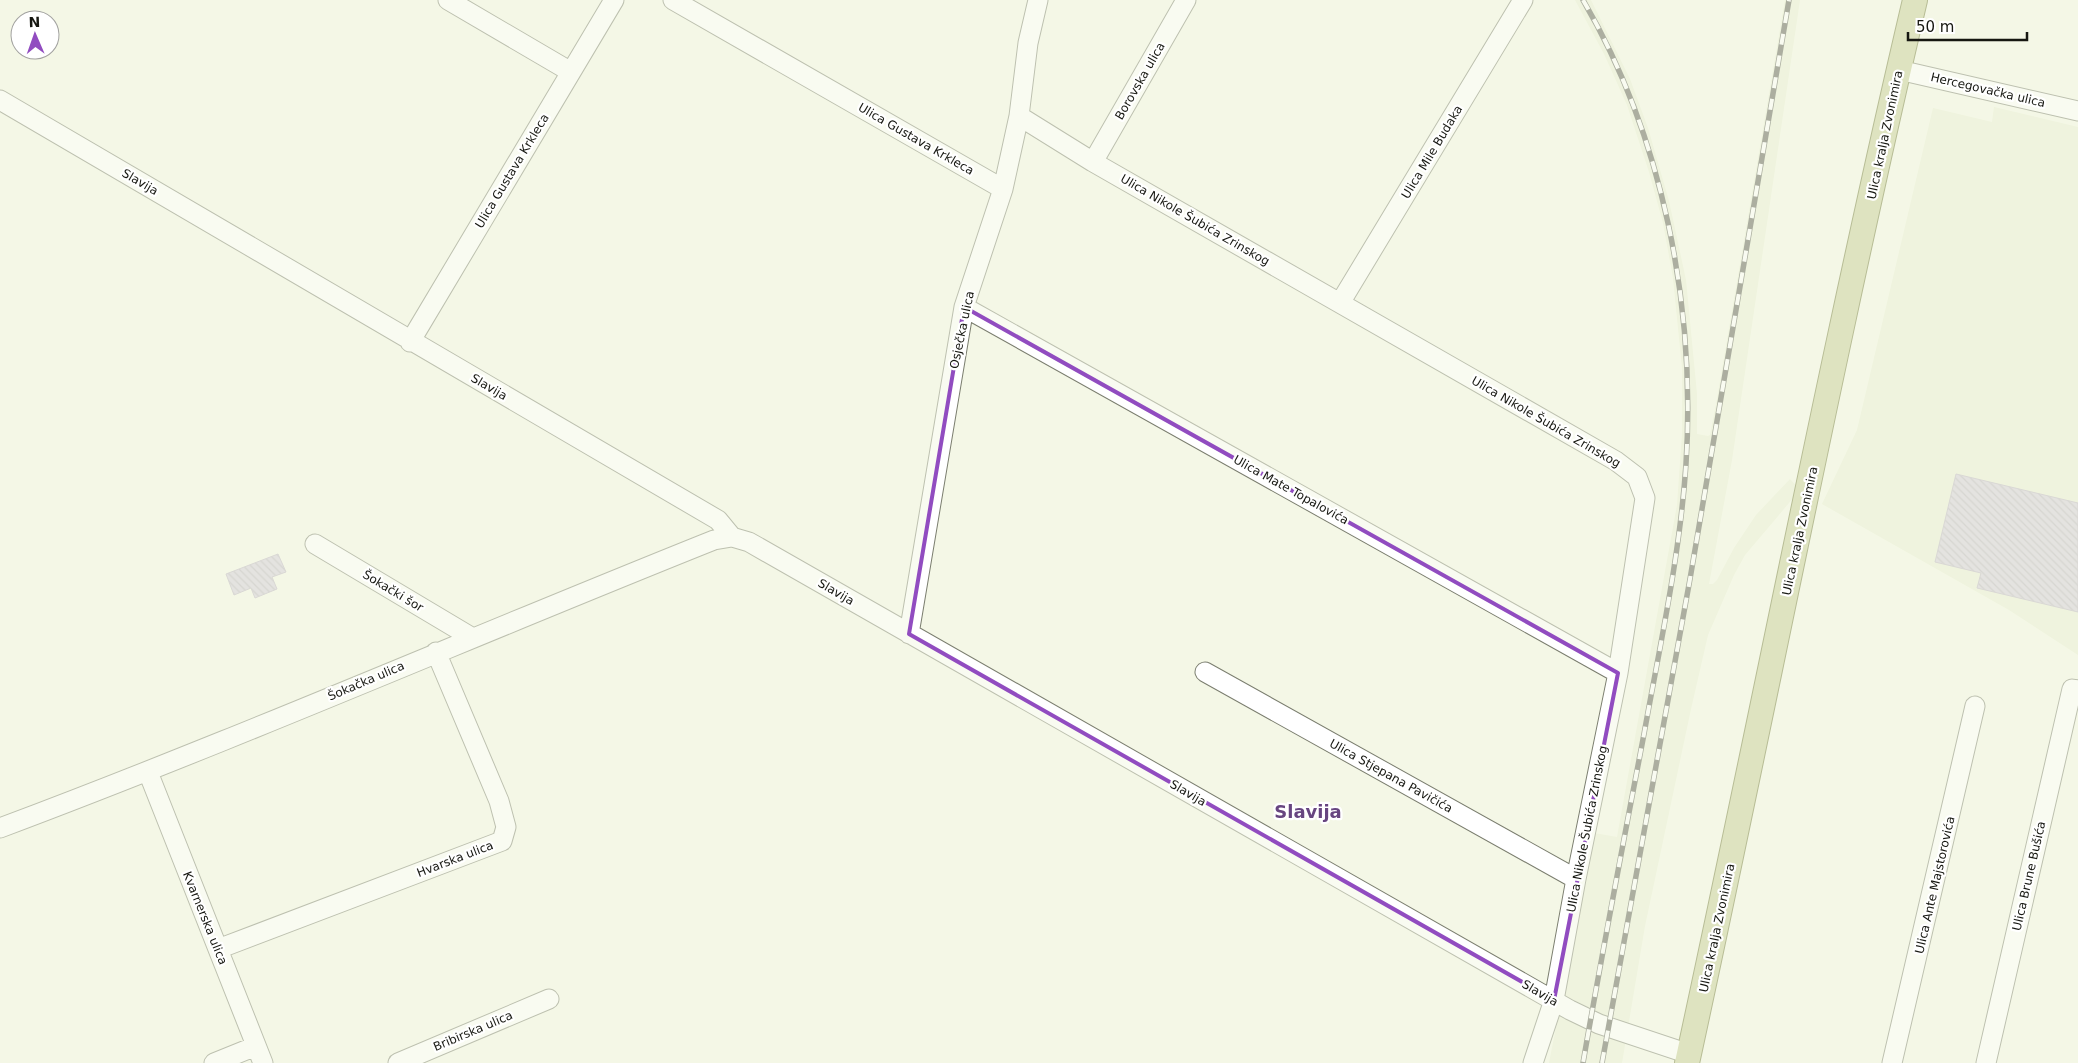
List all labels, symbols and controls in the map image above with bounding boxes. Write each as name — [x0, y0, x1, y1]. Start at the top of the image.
north arrow — [10, 10, 60, 60]
scale bar — [1908, 10, 2027, 42]
text: N — [28, 14, 41, 30]
text: 50 m — [1916, 18, 1954, 36]
street label: Borovska ulica — [1112, 40, 1168, 122]
street label: Ulica kralja Zvonimira — [1865, 69, 1905, 201]
street label: Hercegovačka ulica — [1929, 70, 2047, 110]
street label: Ulica Gustava Krkleca — [856, 100, 976, 178]
street label: Ulica Mile Budaka — [1399, 103, 1465, 201]
street label: Ulica Gustava Krkleca — [472, 111, 552, 231]
street label: Slavija — [119, 166, 161, 198]
street label: Ulica Nikole Šubića Zrinskog — [1118, 171, 1272, 268]
street label: Osječka ulica — [947, 290, 977, 370]
street label: Slavija — [468, 371, 510, 403]
street label: Ulica Nikole Šubića Zrinskog — [1469, 373, 1623, 470]
street label: Ulica Mate Topalovića — [1231, 452, 1351, 528]
street label: Ulica kralja Zvonimira — [1780, 465, 1820, 597]
street label: Šokački šor — [360, 567, 426, 615]
street label: Slavija — [815, 576, 857, 608]
street label: Šokačka ulica — [325, 658, 406, 703]
street label: Ulica Stjepana Pavičića — [1327, 736, 1455, 816]
street label: Ulica Nikole Šubića Zrinskog — [1563, 744, 1610, 914]
street label: Slavija — [1167, 777, 1209, 809]
district label: Slavija — [1274, 801, 1342, 822]
street label: Ulica Ante Majstorovića — [1912, 815, 1958, 955]
street label: Ulica Brune Bušića — [2010, 820, 2048, 932]
street label: Hvarska ulica — [415, 838, 495, 880]
street label: Ulica kralja Zvonimira — [1697, 862, 1737, 994]
street label: Kvarnerska ulica — [180, 869, 230, 967]
street label: Slavija — [1519, 977, 1561, 1009]
street label: Bribirska ulica — [431, 1008, 515, 1054]

